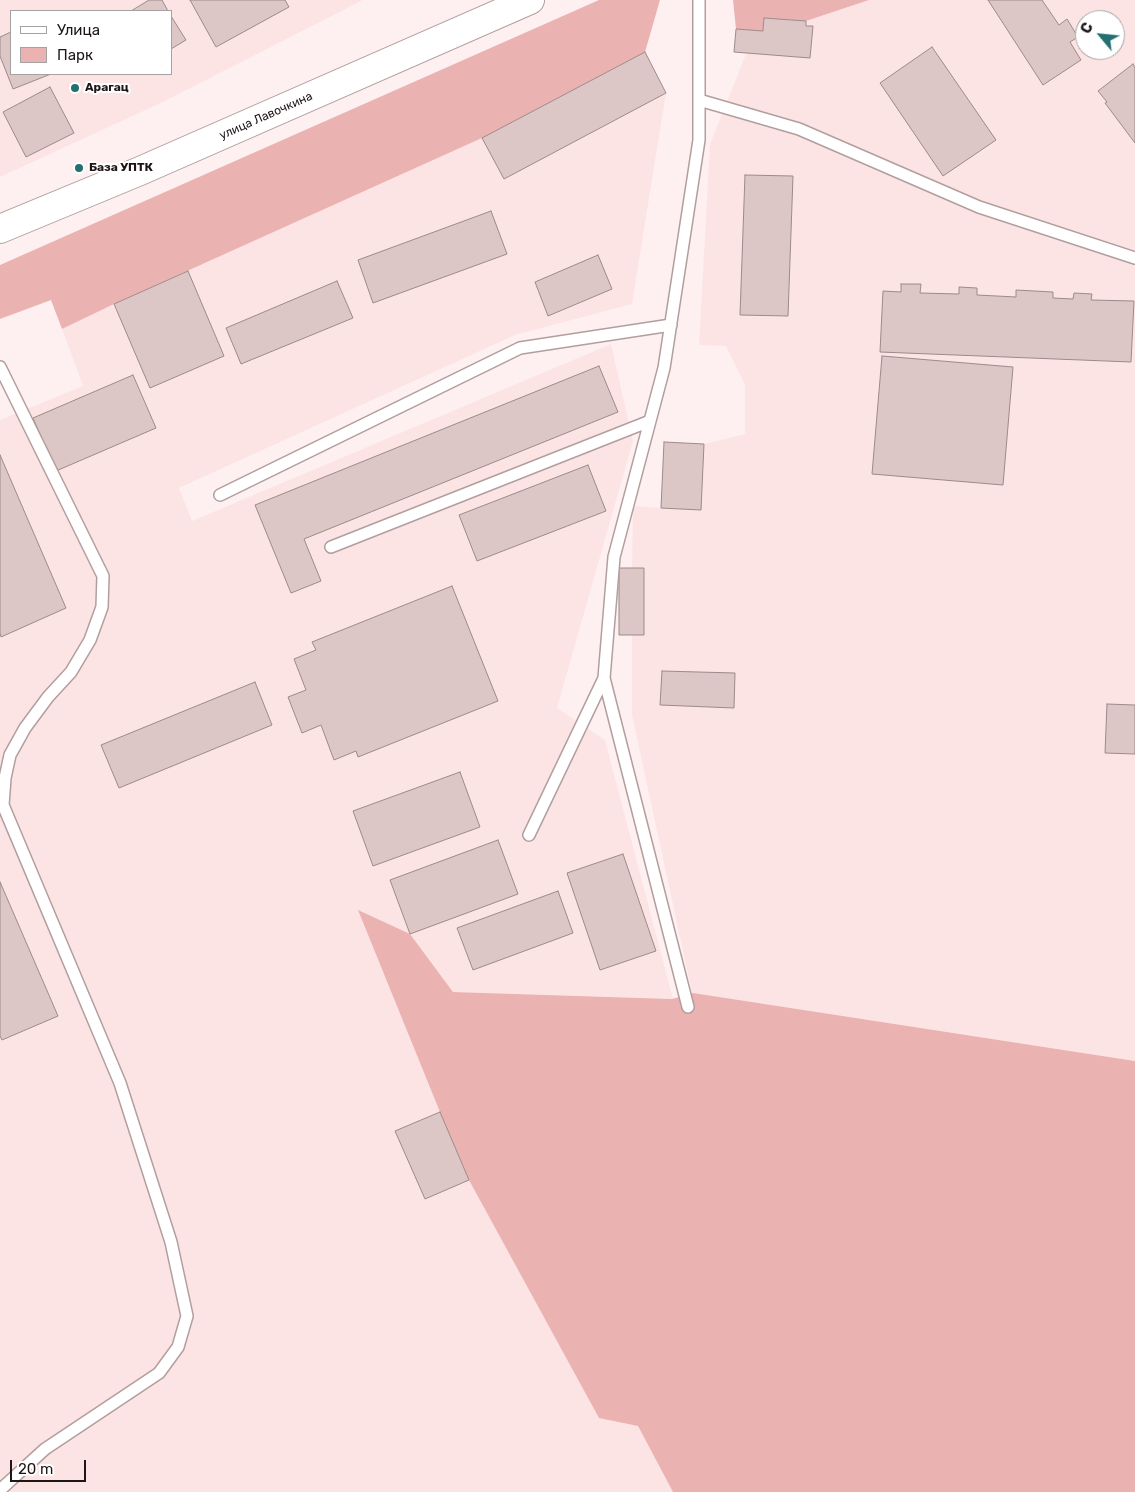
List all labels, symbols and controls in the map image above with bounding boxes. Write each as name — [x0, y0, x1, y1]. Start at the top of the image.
legend — [10, 10, 172, 75]
north arrow — [1075, 10, 1125, 60]
text: С — [1077, 20, 1097, 37]
text: Улица — [57, 21, 100, 39]
text: Парк — [57, 46, 93, 64]
place label: Арагац — [85, 81, 129, 95]
marker: Арагац — [69, 82, 81, 94]
street label: улица Лавочкина — [217, 89, 315, 143]
place label: База УПТК — [89, 161, 153, 175]
marker: База УПТК — [73, 162, 85, 174]
scale bar — [12, 1450, 89, 1482]
text: 20 m — [18, 1460, 53, 1478]

